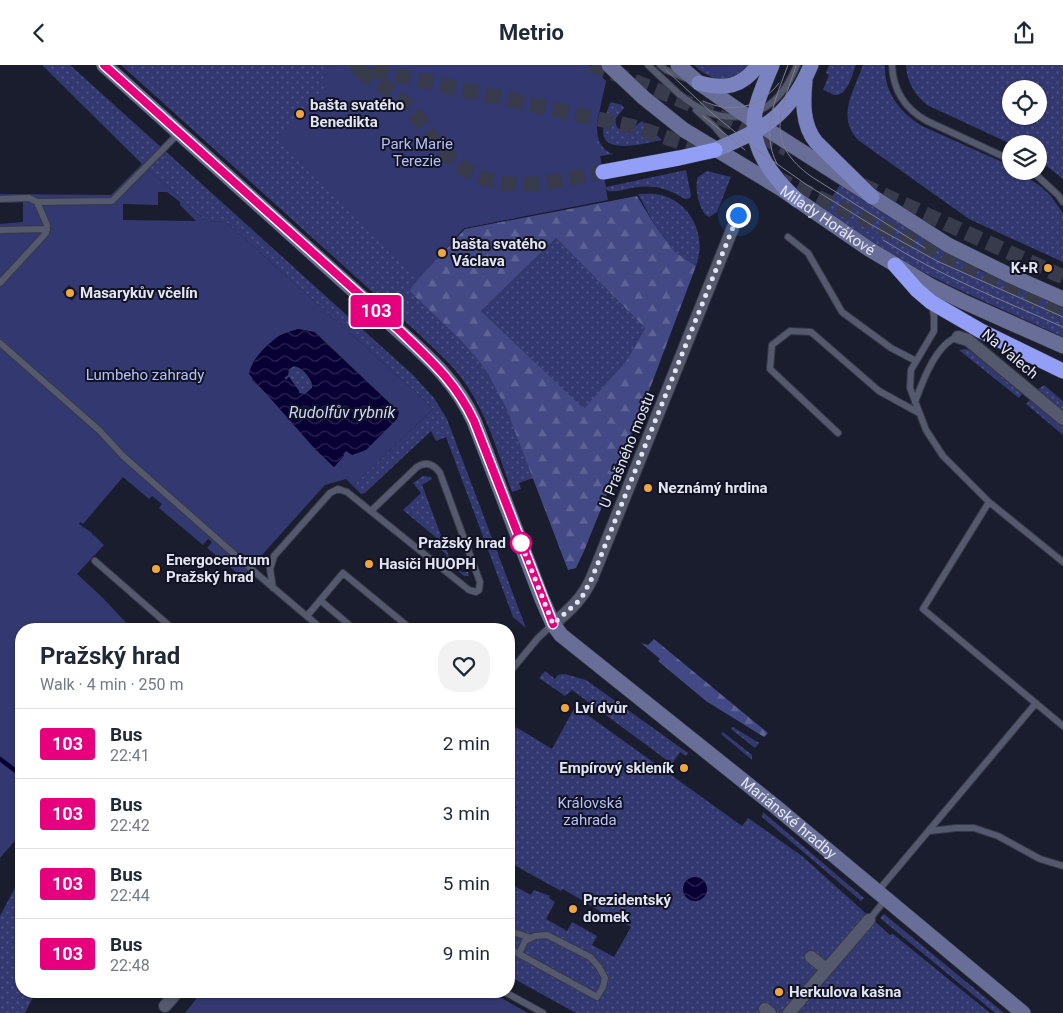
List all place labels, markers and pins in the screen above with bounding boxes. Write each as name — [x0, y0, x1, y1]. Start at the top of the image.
place label: bašta svatého Benedikta — [310, 96, 404, 131]
marker: bašta svatého Benedikta — [294, 108, 306, 120]
place label: bašta svatého Václava — [452, 235, 546, 270]
marker: bašta svatého Václava — [436, 247, 448, 259]
place label: K+R — [1011, 259, 1038, 277]
marker: K+R — [1042, 262, 1054, 274]
place label: Masarykův včelín — [80, 284, 198, 302]
marker: Masarykův včelín — [64, 287, 76, 299]
place label: Neznámý hrdina — [658, 479, 768, 497]
marker: Neznámý hrdina — [642, 482, 654, 494]
marker: Pražský hrad — [510, 532, 532, 554]
place label: Pražský hrad — [418, 534, 506, 552]
place label: Energocentrum Pražský hrad — [166, 551, 270, 586]
place label: Hasiči HUOPH — [379, 555, 476, 573]
marker: Hasiči HUOPH — [363, 558, 375, 570]
marker: Energocentrum Pražský hrad — [150, 563, 162, 575]
place label: Lví dvůr — [575, 699, 628, 717]
marker: Lví dvůr — [559, 702, 571, 714]
place label: Empírový skleník — [559, 759, 675, 777]
marker: Empírový skleník — [678, 762, 690, 774]
place label: Prezidentský domek — [583, 891, 671, 926]
marker: Prezidentský domek — [567, 903, 579, 915]
place label: Herkulova kašna — [789, 983, 901, 1001]
marker: Herkulova kašna — [773, 986, 785, 998]

